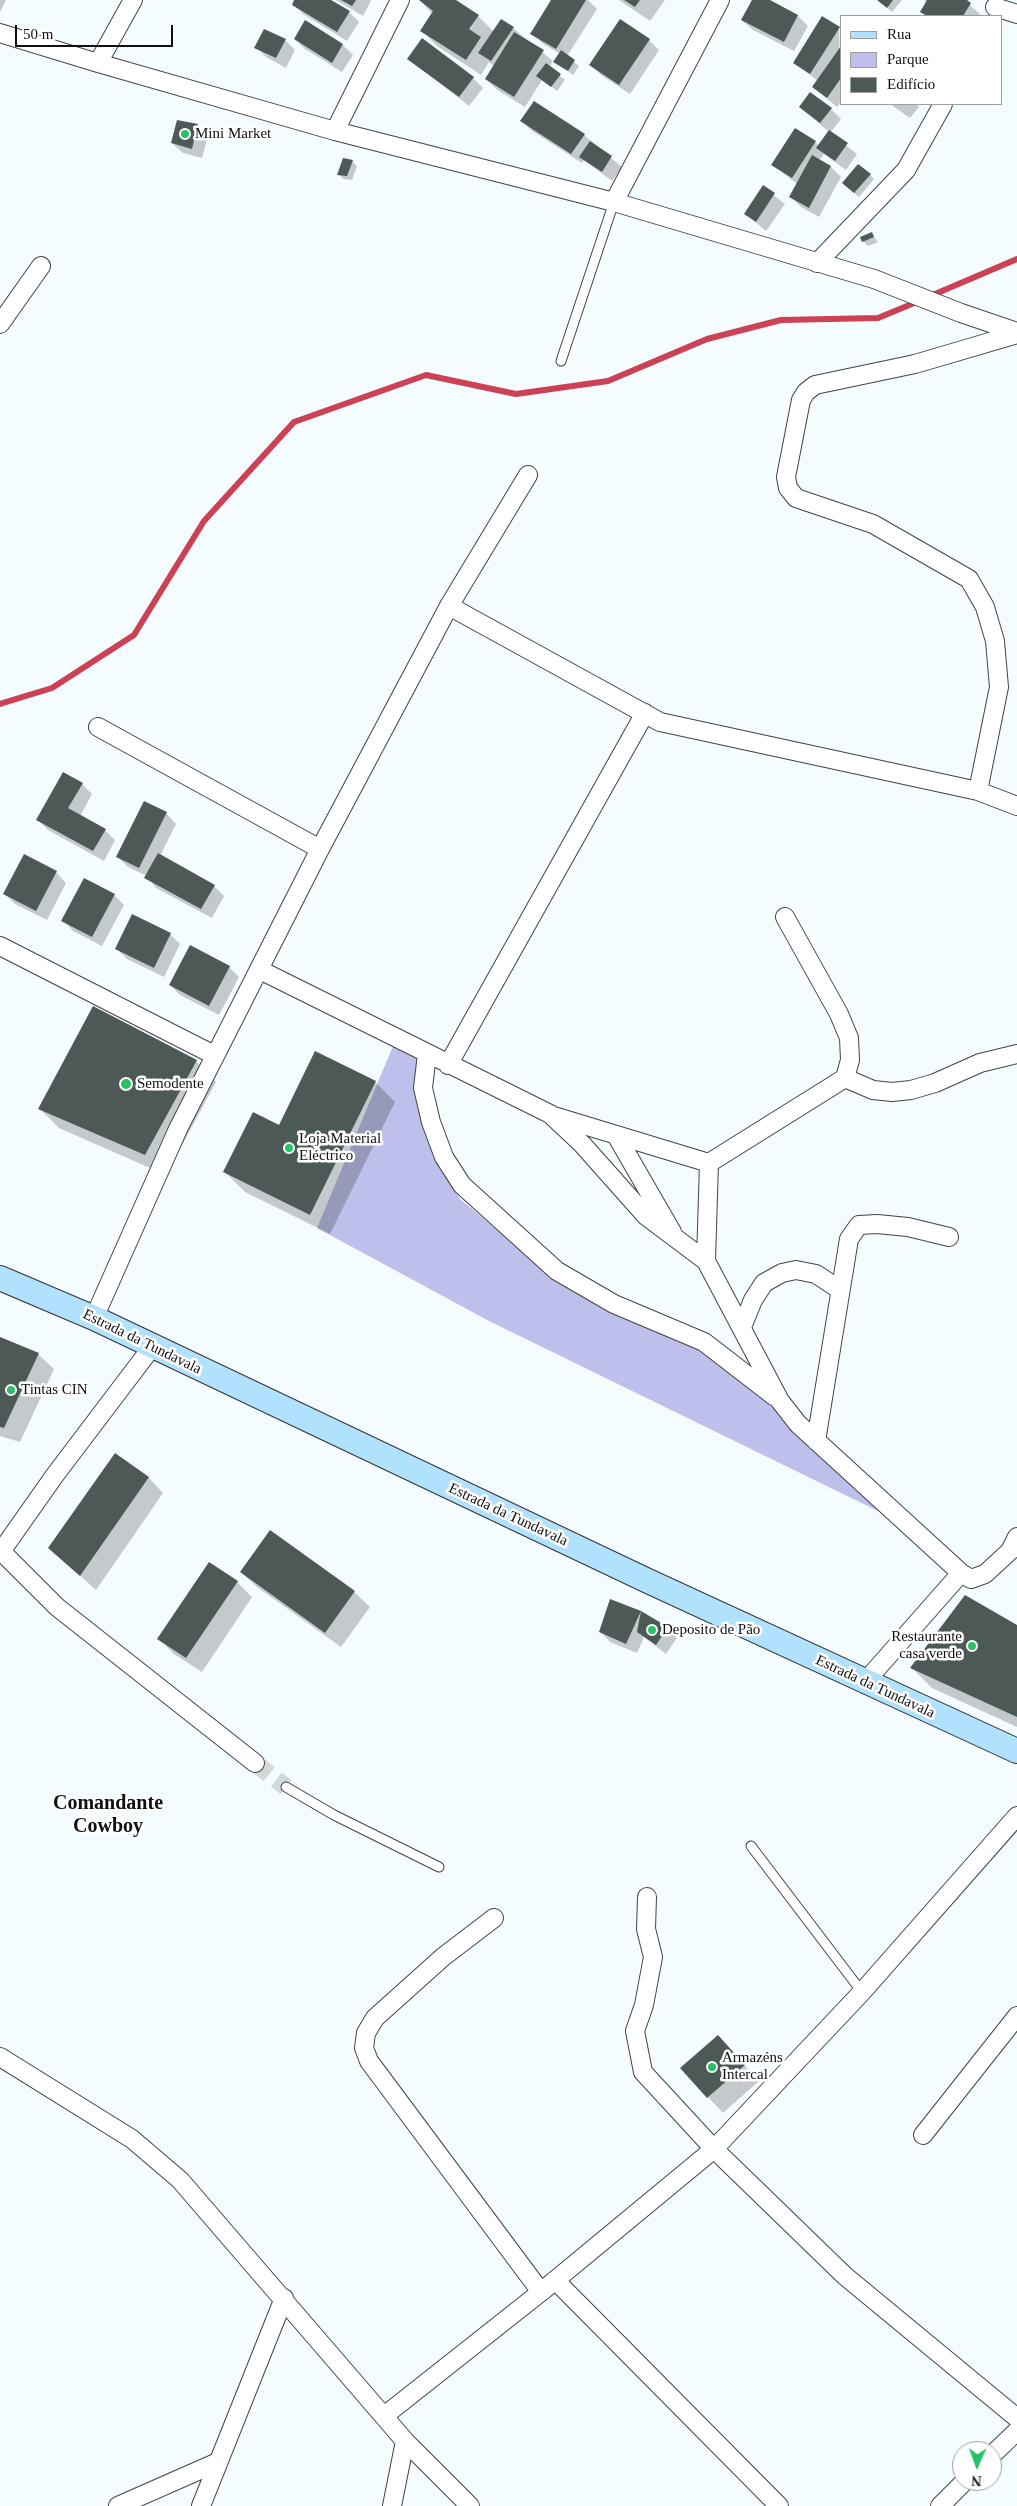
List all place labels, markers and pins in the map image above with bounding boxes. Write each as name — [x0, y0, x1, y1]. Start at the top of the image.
place label: Mini Market — [195, 125, 271, 143]
marker: Mini Market — [179, 128, 191, 140]
place label: Semodente — [137, 1075, 204, 1093]
marker: Semodente — [119, 1077, 133, 1091]
place label: Loja Material Eléctrico — [299, 1130, 381, 1165]
marker: Loja Material Eléctrico — [283, 1142, 295, 1154]
place label: Tintas CIN — [21, 1381, 88, 1399]
marker: Tintas CIN — [5, 1384, 17, 1396]
place label: Deposito de Pão — [662, 1621, 760, 1639]
marker: Deposito de Pão — [646, 1624, 658, 1636]
place label: Restaurante casa verde — [891, 1628, 962, 1663]
marker: Restaurante casa verde — [966, 1640, 978, 1652]
place label: Armazéns Intercal — [722, 2049, 783, 2084]
marker: Armazéns Intercal — [706, 2061, 718, 2073]

